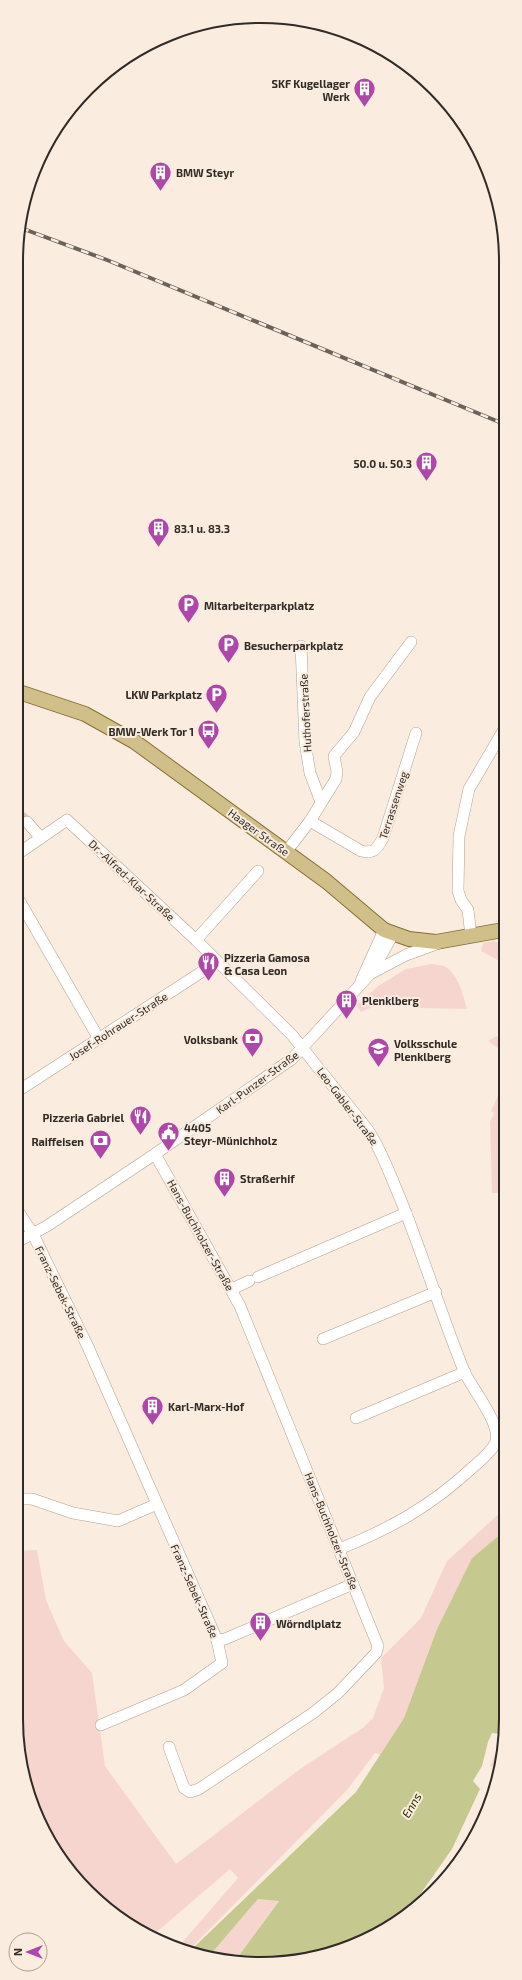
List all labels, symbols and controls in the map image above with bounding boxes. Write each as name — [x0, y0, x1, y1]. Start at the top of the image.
building icon: SKF Kugellager Werk — [352, 76, 378, 109]
place label: SKF Kugellager Werk — [272, 77, 351, 103]
building icon: BMW Steyr — [147, 159, 173, 192]
place label: BMW Steyr — [176, 166, 234, 180]
building icon: 50.0 u. 50.3 — [414, 450, 440, 483]
place label: 50.0 u. 50.3 — [353, 457, 412, 470]
building icon: 83.1 u. 83.3 — [145, 515, 171, 548]
place label: 83.1 u. 83.3 — [174, 522, 230, 535]
parking icon: Mitarbeiterparkplatz — [176, 592, 202, 625]
place label: Mitarbeiterparkplatz — [204, 599, 314, 612]
parking icon: Besucherparkplatz — [215, 632, 241, 665]
place label: Besucherparkplatz — [244, 639, 343, 652]
street label: Huthoferstraße — [296, 673, 314, 752]
parking icon: LKW Parkplatz — [204, 681, 230, 714]
place label: LKW Parkplatz — [125, 688, 202, 701]
bus stop icon: BMW-Werk Tor 1 — [196, 718, 222, 751]
place label: BMW-Werk Tor 1 — [108, 725, 194, 738]
street label: Terrassenweg — [376, 769, 410, 841]
street label: Haager Straße — [226, 806, 292, 859]
street label: Dr.-Alfred-Klar-Straße — [86, 837, 178, 923]
restaurant icon: Pizzeria Gamosa & Casa Leon — [196, 950, 222, 983]
place label: Pizzeria Gamosa & Casa Leon — [224, 951, 310, 977]
building icon: Plenklberg — [333, 987, 359, 1020]
street label: Josef-Rohrauer-Straße — [66, 989, 170, 1063]
place label: Plenklberg — [362, 994, 419, 1007]
bank icon: Volksbank — [240, 1026, 266, 1059]
place label: Volksbank — [184, 1033, 239, 1046]
school or university icon: Volksschule Plenklberg — [365, 1036, 391, 1069]
place label: Volksschule Plenklberg — [394, 1037, 457, 1063]
street label: Karl-Punzer-Straße — [213, 1048, 301, 1116]
street label: Leo-Gabler-Straße — [315, 1065, 381, 1147]
restaurant icon: Pizzeria Gabriel — [127, 1104, 153, 1137]
place label: Pizzeria Gabriel — [43, 1111, 124, 1124]
public building icon: 4405 Steyr-Münichholz — [156, 1120, 182, 1153]
place label: 4405 Steyr-Münichholz — [184, 1121, 277, 1148]
bank icon: Raiffeisen — [87, 1128, 113, 1161]
place label: Raiffeisen — [31, 1135, 84, 1148]
building icon: Straßerhif — [211, 1165, 237, 1198]
place label: Straßerhif — [240, 1172, 295, 1185]
street label: Hans-Buchholzer-Straße — [165, 1177, 237, 1293]
street label: Franz-Sebek-Straße — [33, 1244, 89, 1340]
building icon: Karl-Marx-Hof — [139, 1393, 165, 1426]
place label: Karl-Marx-Hof — [168, 1400, 245, 1413]
street label: Hans-Buchholzer-Straße — [302, 1470, 362, 1592]
street label: Franz-Sebek-Straße — [168, 1542, 222, 1640]
building icon: Wörndlplatz — [248, 1610, 274, 1643]
place label: Wörndlplatz — [276, 1617, 342, 1630]
water label: Enns — [398, 1790, 424, 1820]
north arrow — [8, 1932, 48, 1972]
text: N — [11, 1948, 24, 1956]

